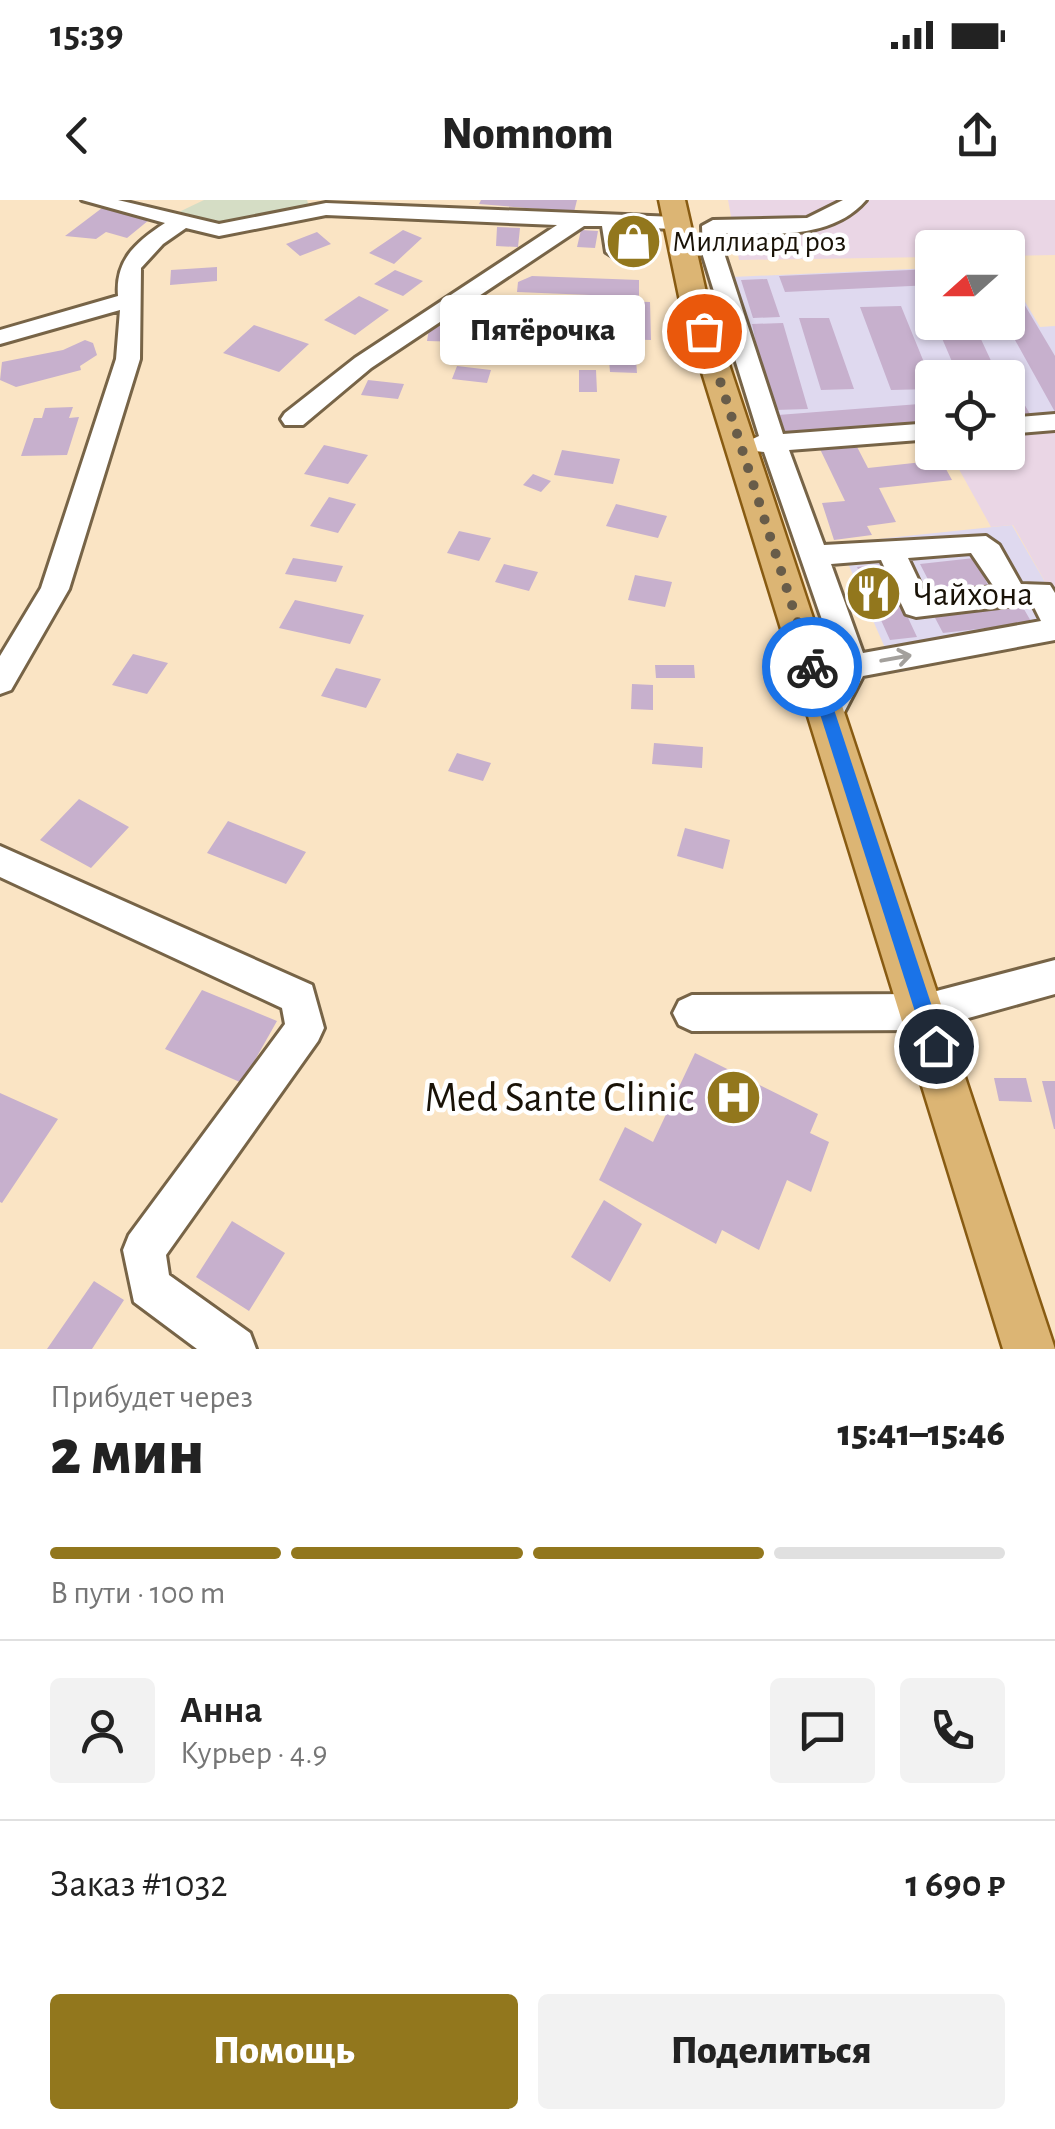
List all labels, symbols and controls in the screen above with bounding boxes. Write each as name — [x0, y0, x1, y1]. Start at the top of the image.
text: 15:39 — [50, 16, 124, 54]
icon: back — [50, 108, 105, 163]
icon: share — [950, 108, 1005, 163]
text: Nomnom — [442, 112, 613, 157]
shop icon: Миллиард роз — [603, 212, 663, 272]
place label: Миллиард роз — [672, 227, 846, 257]
north arrow — [915, 230, 1025, 340]
map controls — [915, 230, 1025, 470]
pin — [662, 289, 747, 374]
callout: Пятёрочка — [439, 296, 644, 366]
icon: bag — [677, 304, 732, 359]
text: Пятёрочка — [470, 314, 615, 346]
button: locate — [915, 360, 1025, 470]
restaurant icon: Чайхона — [844, 564, 904, 624]
place label: Чайхона — [913, 577, 1033, 612]
courier — [762, 617, 862, 717]
icon: bike — [785, 640, 840, 695]
one-way arrow — [879, 648, 912, 667]
pin — [894, 1004, 979, 1089]
icon: home — [909, 1019, 964, 1074]
hospital icon: Med Sante Clinic — [703, 1068, 763, 1128]
place label: Med Sante Clinic — [425, 1077, 694, 1119]
text: Прибудет через — [50, 1381, 253, 1413]
text: 15:41–15:46 — [838, 1415, 1005, 1453]
text: 2 мин — [50, 1421, 204, 1486]
text: В пути · 100 m — [50, 1577, 225, 1609]
button: person — [50, 1678, 155, 1783]
button: chat — [770, 1678, 875, 1783]
button: phone — [900, 1678, 1005, 1783]
text: Анна — [180, 1692, 263, 1730]
text: Курьер · 4.9 — [180, 1737, 328, 1769]
text: Заказ #1032 — [50, 1866, 228, 1904]
text: 1 690 ₽ — [906, 1866, 1005, 1904]
button: Помощь — [50, 1994, 518, 2109]
button: Поделиться — [538, 1994, 1005, 2109]

